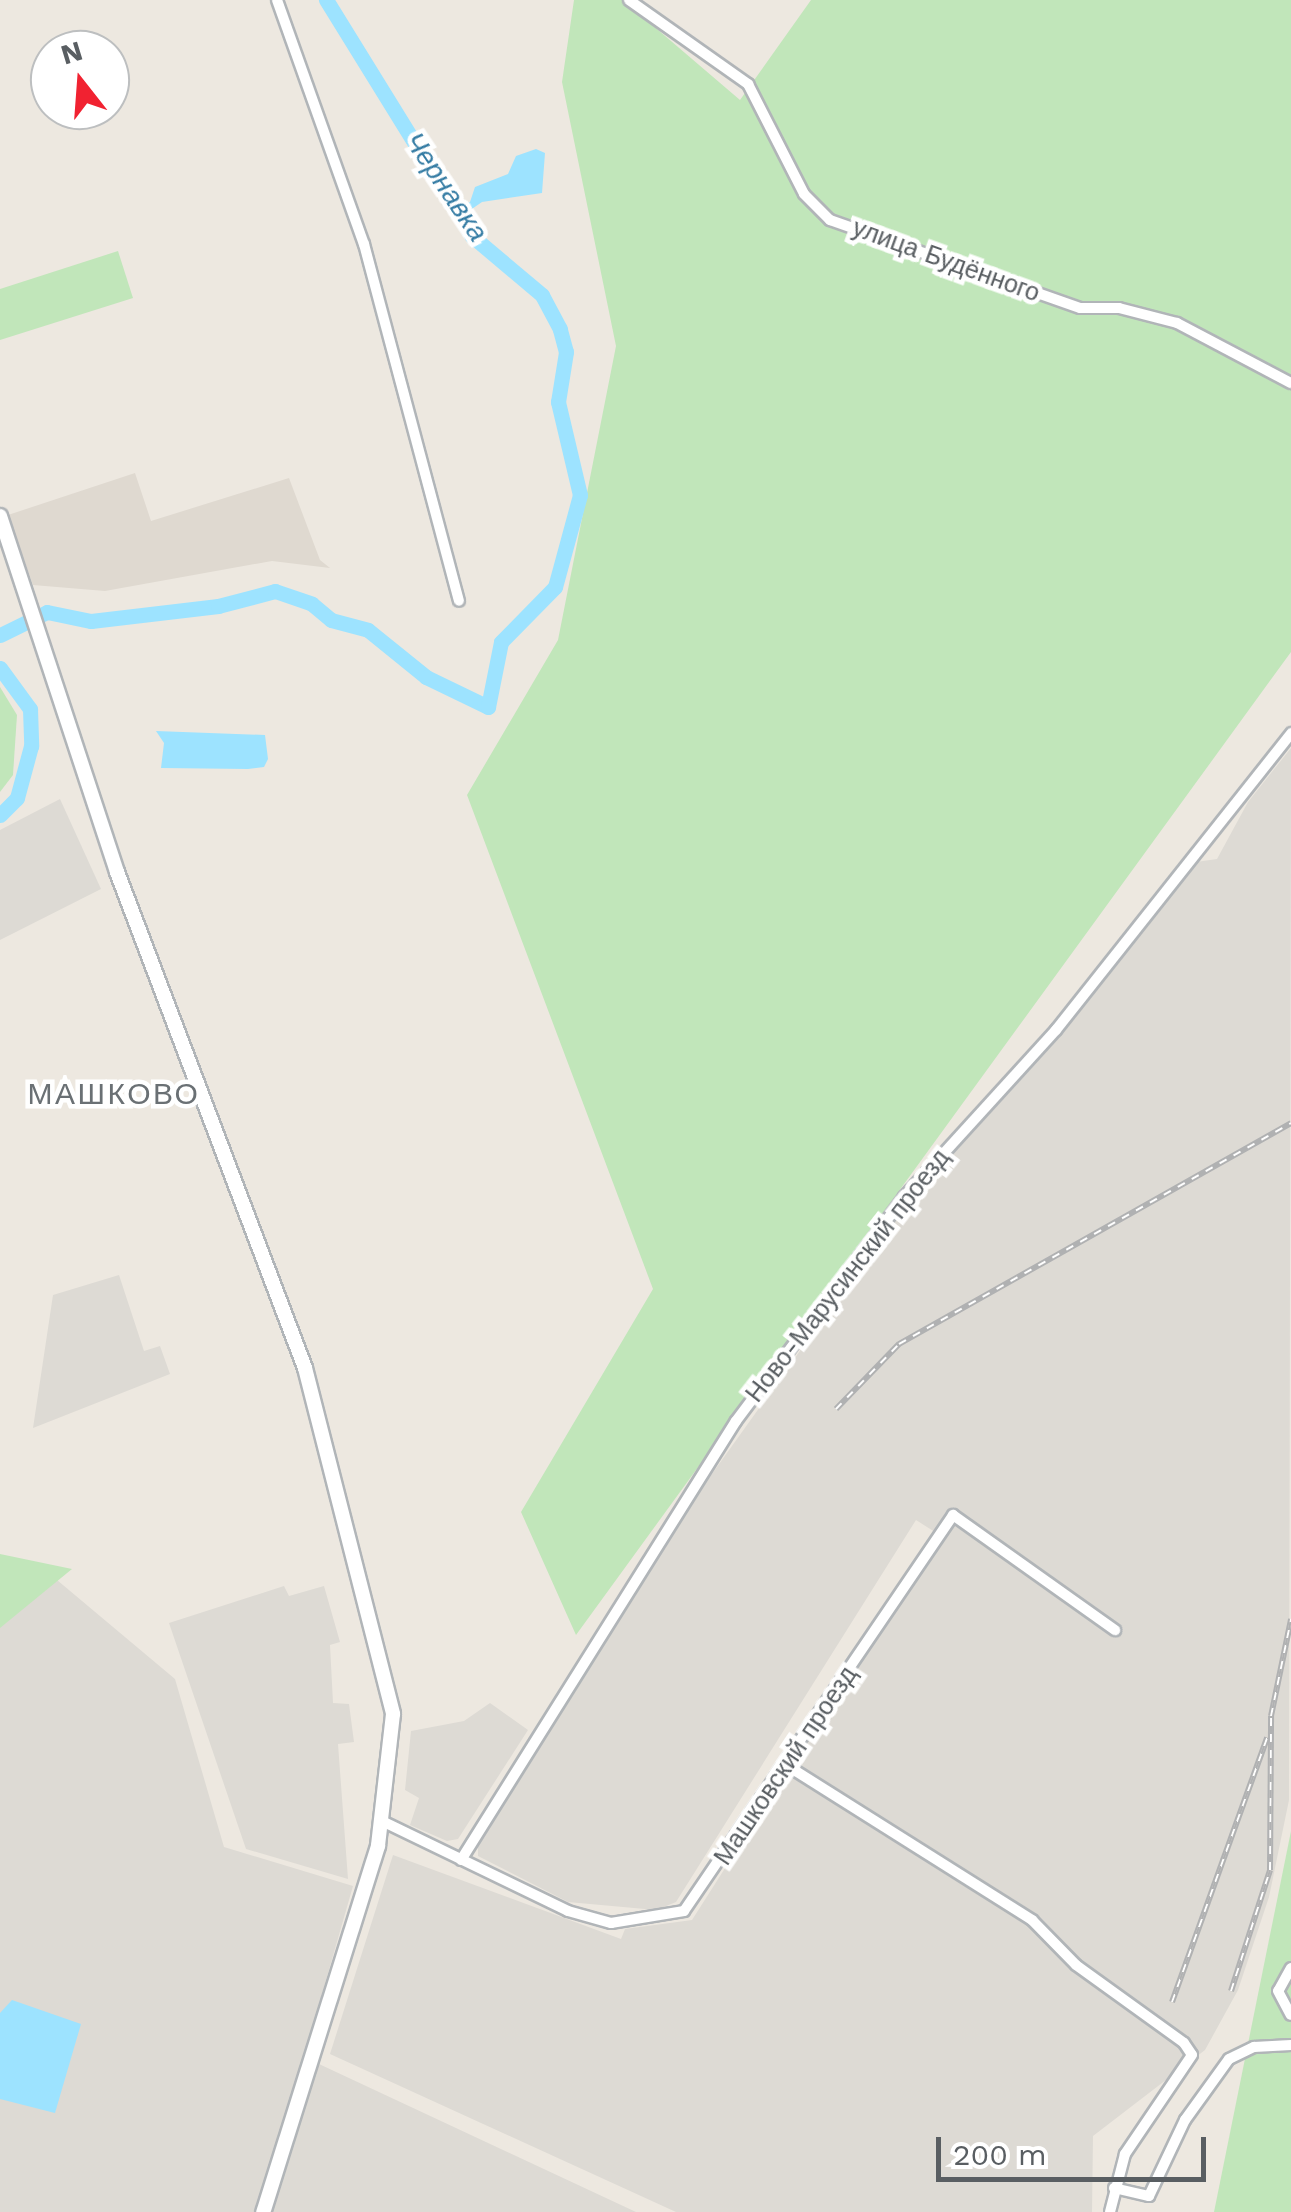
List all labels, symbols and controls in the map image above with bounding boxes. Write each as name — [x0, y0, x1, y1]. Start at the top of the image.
north arrow — [30, 30, 130, 130]
text: N — [57, 34, 86, 72]
water label: Чернавка — [397, 126, 495, 248]
street label: улица Будённого — [848, 213, 1044, 309]
district label: МАШКОВО — [28, 1076, 200, 1112]
street label: Ново-Марусинский проезд — [740, 1144, 956, 1408]
street label: Машковский проезд — [708, 1661, 864, 1871]
scale bar — [941, 2117, 1211, 2179]
text: 200 m — [953, 2137, 1047, 2172]

